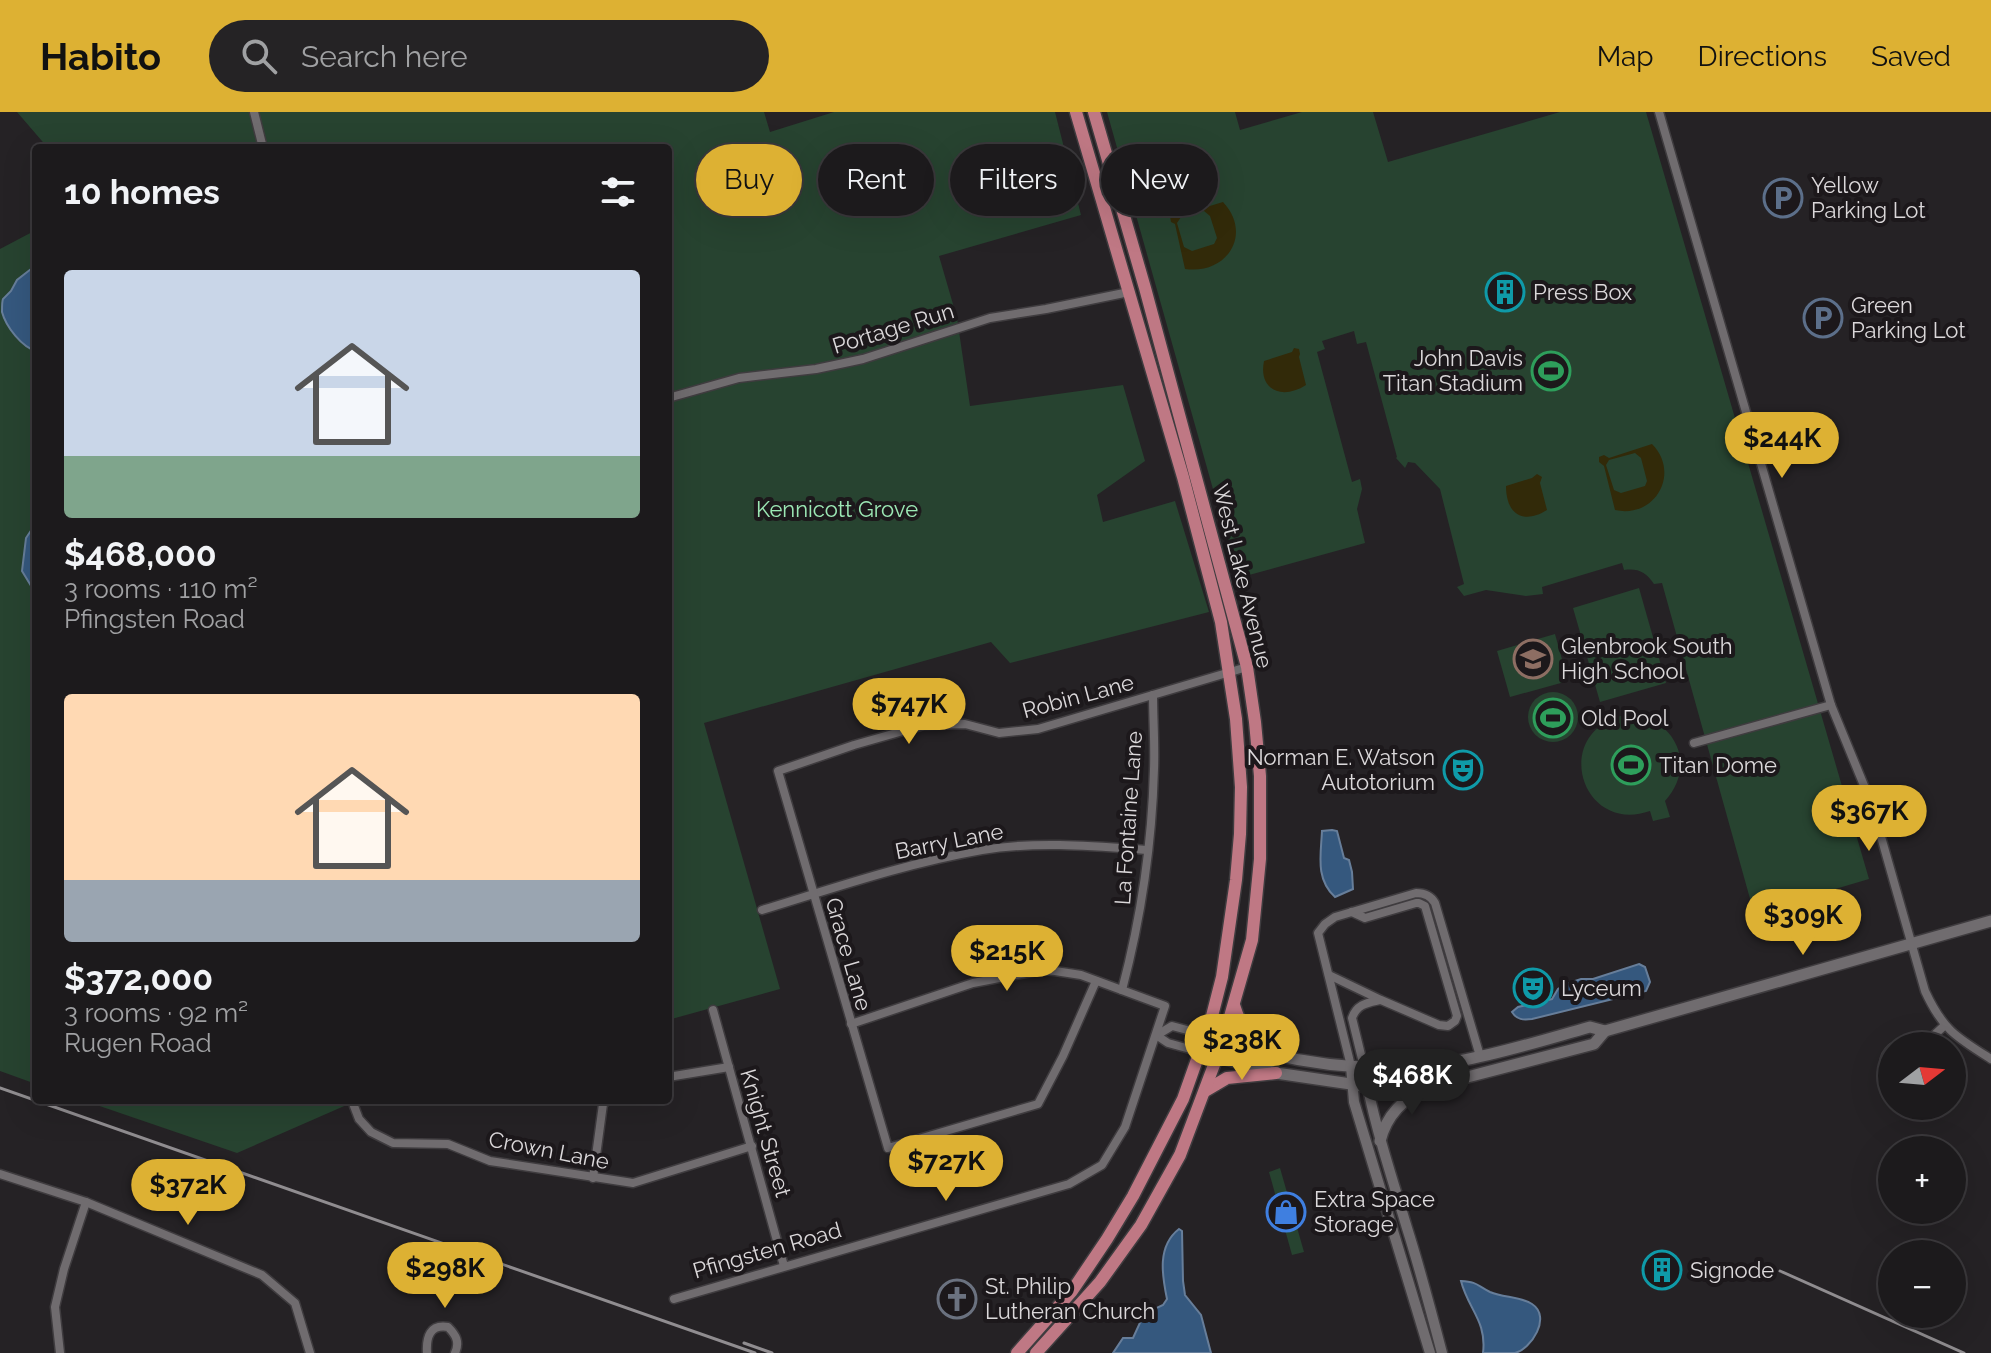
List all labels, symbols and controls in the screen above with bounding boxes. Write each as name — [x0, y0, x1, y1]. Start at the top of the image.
search box — [209, 20, 769, 92]
text: Habito — [40, 34, 161, 79]
icon: search — [237, 34, 281, 78]
text: Search here — [301, 39, 468, 74]
text: Map — [1597, 40, 1654, 73]
text: Directions — [1698, 40, 1827, 73]
text: Saved — [1871, 40, 1951, 73]
chip: Buy — [696, 144, 802, 216]
chip: Rent — [818, 144, 934, 216]
chip: Filters — [950, 144, 1085, 216]
chip: New — [1101, 144, 1218, 216]
icon: filters — [596, 170, 640, 214]
text: 10 homes — [64, 172, 220, 212]
place label: Yellow Parking Lot — [1811, 172, 1926, 223]
parking icon: Yellow Parking Lot — [1762, 177, 1804, 219]
building icon: Press Box — [1484, 271, 1526, 313]
place label: Press Box — [1533, 279, 1632, 305]
place label: Green Parking Lot — [1851, 292, 1966, 343]
street label: Portage Run — [829, 297, 957, 359]
parking icon: Green Parking Lot — [1802, 297, 1844, 339]
icon: home — [280, 322, 424, 466]
place label: John Davis Titan Stadium — [1383, 345, 1523, 396]
sports icon: John Davis Titan Stadium — [1530, 350, 1572, 392]
pin: $244K — [1726, 412, 1838, 480]
text: $244K — [1743, 423, 1821, 453]
street label: West Lake Avenue — [1208, 481, 1278, 671]
park label: Kennicott Grove — [756, 496, 918, 522]
text: $468,000 — [64, 534, 217, 574]
text: 3 rooms · 110 m² — [64, 574, 258, 604]
text: Pfingsten Road — [64, 604, 245, 634]
place label: Glenbrook South High School — [1561, 633, 1733, 684]
school or university icon: Glenbrook South High School — [1512, 638, 1554, 680]
street label: Robin Lane — [1019, 669, 1137, 723]
pin: $747K — [853, 678, 965, 746]
text: $747K — [871, 689, 947, 719]
sports icon: Old Pool — [1532, 697, 1574, 739]
place label: Old Pool — [1581, 705, 1668, 731]
street label: La Fontaine Lane — [1109, 730, 1147, 906]
place label: Norman E. Watson Autotorium — [1247, 744, 1435, 795]
sports icon: Titan Dome — [1610, 744, 1652, 786]
icon: home — [280, 746, 424, 890]
theatre icon: Norman E. Watson Autotorium — [1442, 749, 1484, 791]
place label: Titan Dome — [1659, 752, 1777, 778]
pin: $367K — [1813, 785, 1925, 853]
text: $367K — [1830, 796, 1908, 826]
street label: Barry Lane — [893, 818, 1005, 864]
pin: $309K — [1747, 889, 1859, 957]
street label: Grace Lane — [820, 894, 878, 1014]
text: $309K — [1763, 900, 1843, 930]
pin: $215K — [951, 925, 1063, 993]
text: $215K — [969, 936, 1045, 966]
text: $372,000 — [64, 958, 213, 998]
theatre icon: Lyceum — [1512, 967, 1554, 1009]
place label: Lyceum — [1561, 975, 1642, 1001]
text: 3 rooms · 92 m² — [64, 998, 248, 1028]
pin: $238K — [1186, 1014, 1298, 1082]
text: $238K — [1203, 1025, 1281, 1055]
text: Rugen Road — [64, 1028, 212, 1058]
north arrow — [1878, 1032, 1966, 1120]
map controls — [1878, 1032, 1966, 1328]
pin: $468K — [1356, 1049, 1468, 1117]
text: $468K — [1372, 1060, 1452, 1090]
street label: Knight Street — [735, 1066, 797, 1201]
street label: Crown Lane — [487, 1126, 611, 1174]
pin: $727K — [890, 1135, 1002, 1203]
button: + — [1878, 1136, 1966, 1224]
text: $727K — [907, 1146, 985, 1176]
pin: $372K — [132, 1159, 244, 1227]
text: $372K — [149, 1170, 227, 1200]
place label: Extra Space Storage — [1314, 1186, 1435, 1237]
shop icon: Extra Space Storage — [1265, 1191, 1307, 1233]
street label: Pfingsten Road — [690, 1216, 844, 1284]
button: − — [1878, 1240, 1966, 1328]
pin: $298K — [389, 1242, 501, 1310]
building icon: Signode — [1641, 1249, 1683, 1291]
text: $298K — [405, 1253, 485, 1283]
place label: Signode — [1690, 1257, 1774, 1283]
place label: St. Philip Lutheran Church — [985, 1273, 1155, 1324]
church icon: St. Philip Lutheran Church — [936, 1278, 978, 1320]

